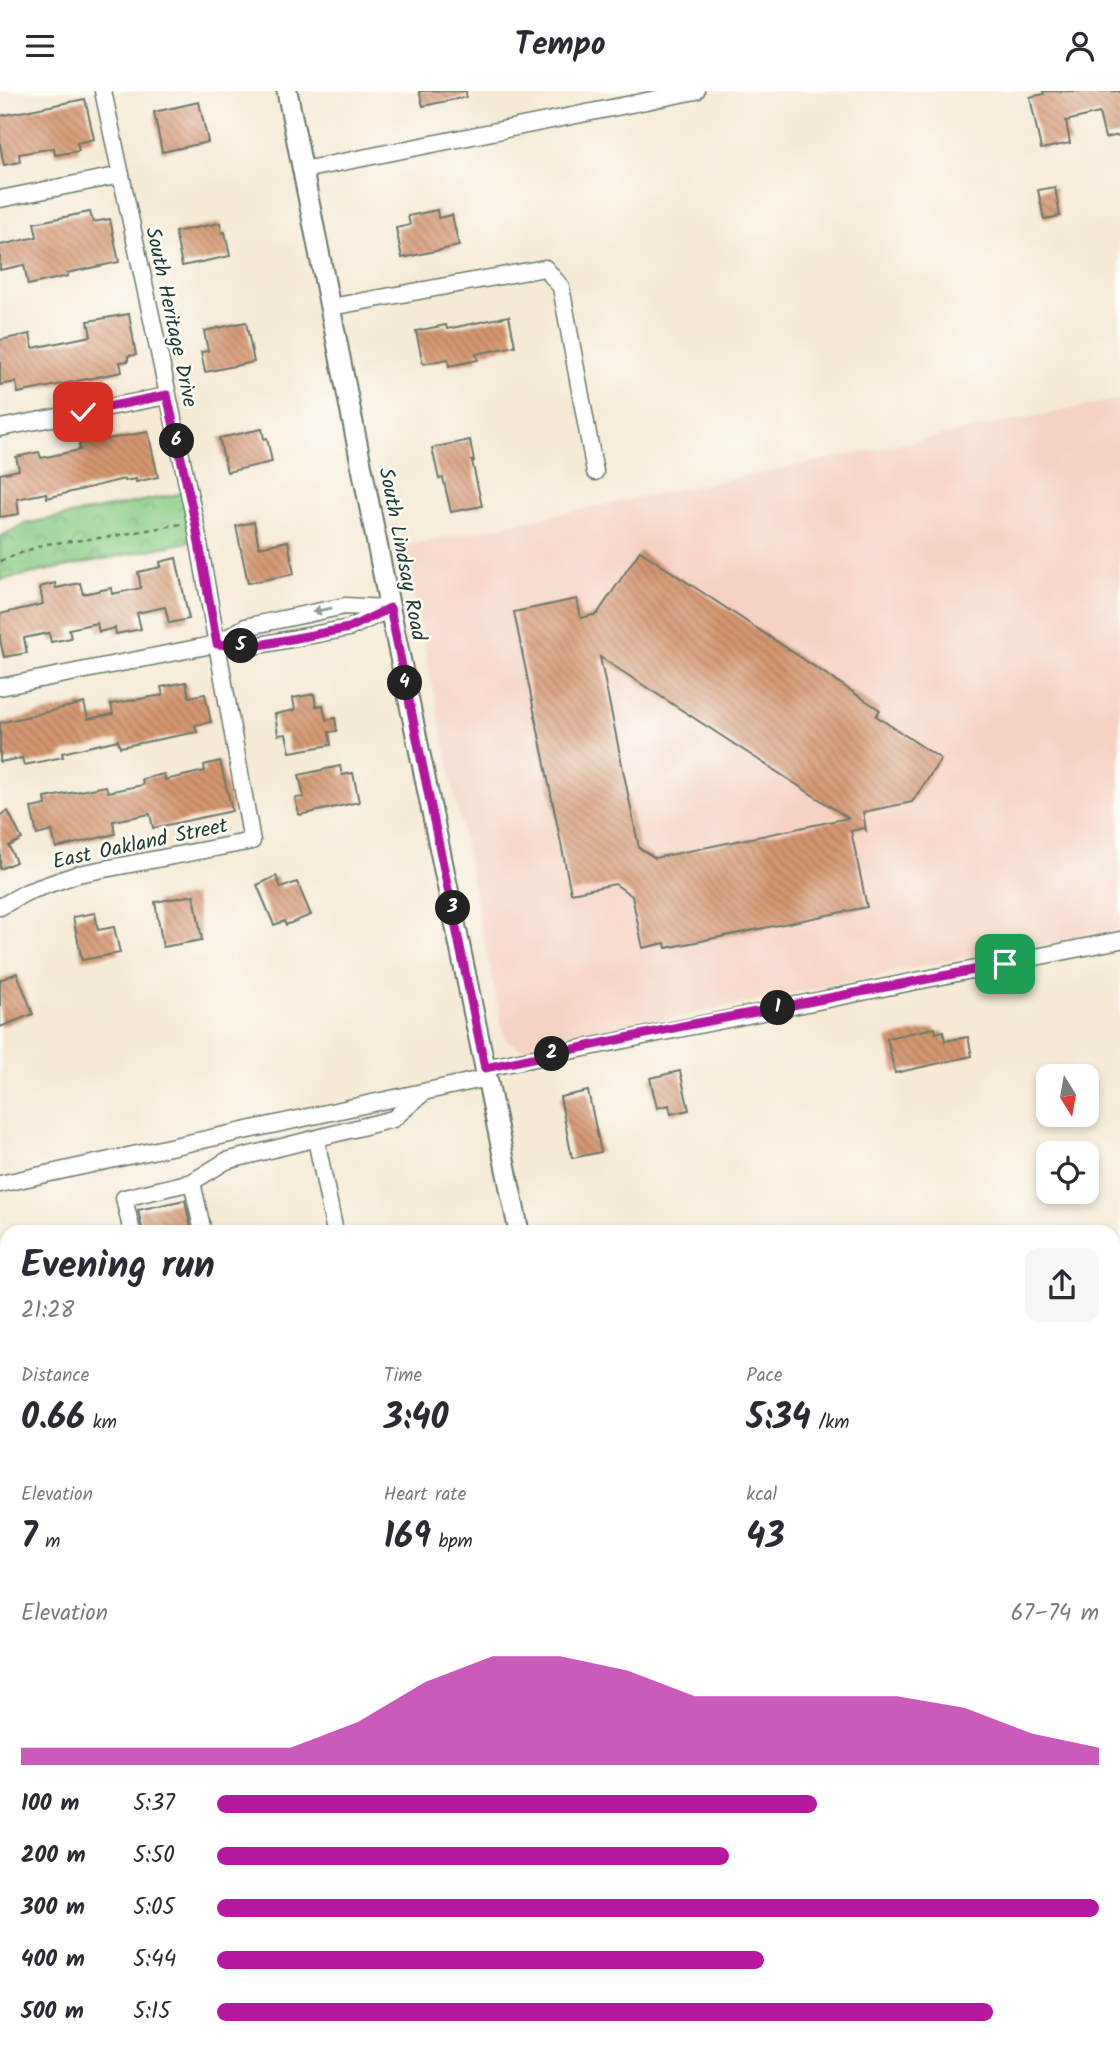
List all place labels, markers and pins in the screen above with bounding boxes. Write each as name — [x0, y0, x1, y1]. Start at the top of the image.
pin — [53, 382, 113, 442]
pin: 6 — [160, 423, 194, 459]
pin: 5 — [224, 629, 258, 663]
pin: 4 — [388, 665, 422, 701]
pin: 3 — [435, 891, 470, 925]
pin — [975, 934, 1035, 994]
pin: 1 — [760, 991, 796, 1025]
pin: 2 — [534, 1037, 570, 1072]

